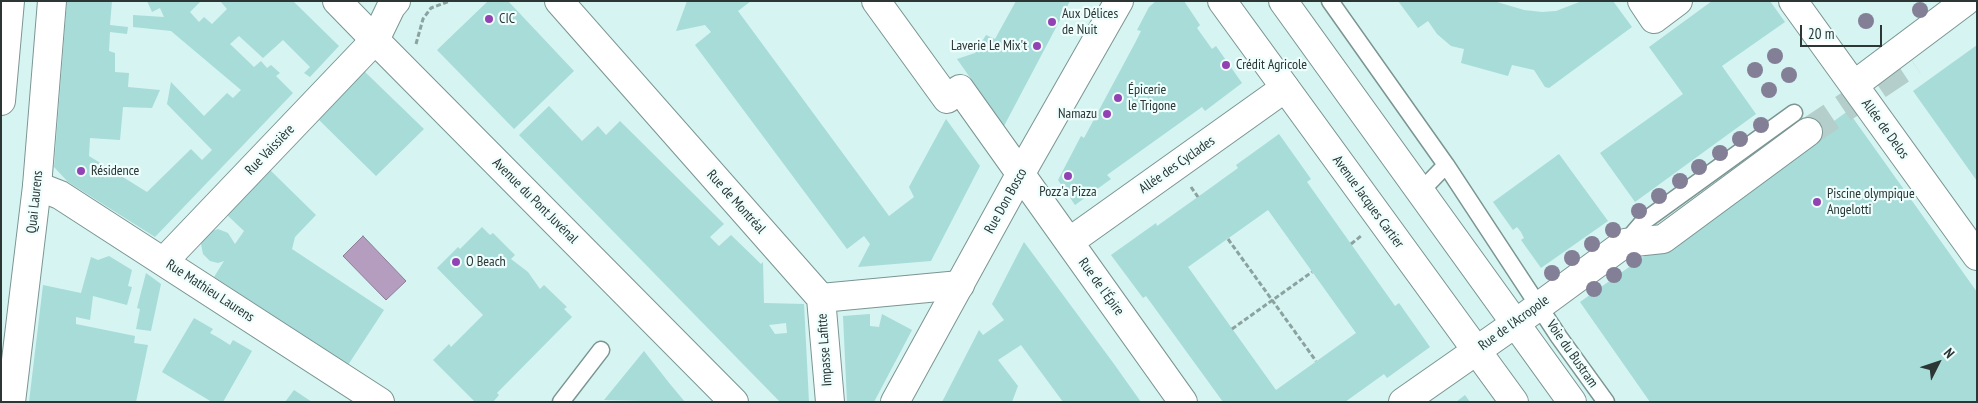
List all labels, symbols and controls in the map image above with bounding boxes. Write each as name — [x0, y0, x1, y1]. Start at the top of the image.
place label: Aux Délices de Nuit — [1062, 6, 1118, 38]
place label: CIC — [499, 11, 515, 27]
marker: CIC — [483, 13, 495, 25]
scale bar — [1803, 15, 1886, 47]
marker: Aux Délices de Nuit — [1046, 16, 1058, 28]
text: 20 m — [1808, 24, 1834, 43]
place label: Laverie Le Mix't — [951, 38, 1027, 54]
marker: Laverie Le Mix't — [1031, 40, 1043, 52]
place label: Crédit Agricole — [1236, 57, 1307, 73]
marker: Crédit Agricole — [1220, 59, 1232, 71]
place label: Épicerie le Trigone — [1128, 82, 1176, 114]
marker: Épicerie le Trigone — [1112, 92, 1124, 104]
street label: Allée de Delos — [1858, 96, 1912, 162]
place label: Namazu — [1058, 106, 1097, 122]
marker: Namazu — [1101, 108, 1113, 120]
street label: Rue Vaissière — [242, 121, 298, 179]
street label: Allée des Cyclades — [1136, 133, 1218, 197]
street label: Avenue Jacques Cartier — [1329, 152, 1407, 252]
street label: Avenue du Pont Juvénal — [489, 155, 581, 247]
place label: Résidence — [91, 163, 139, 179]
marker: Résidence — [75, 165, 87, 177]
street label: Rue Don Bosco — [981, 165, 1031, 237]
street label: Rue de Montréal — [703, 167, 769, 237]
street label: Quai Laurens — [23, 170, 47, 234]
marker: Pozz'a Pizza — [1062, 170, 1074, 182]
place label: Pozz'a Pizza — [1039, 184, 1097, 200]
place label: Piscine olympique Angelotti — [1827, 186, 1915, 218]
marker: Piscine olympique Angelotti — [1811, 196, 1823, 208]
place label: O Beach — [466, 254, 506, 270]
street label: Rue de l'Épire — [1075, 255, 1127, 319]
street label: Rue Mathieu Laurens — [163, 256, 257, 326]
marker: O Beach — [450, 256, 462, 268]
street label: Rue de l'Acropole — [1475, 292, 1553, 354]
street label: Impasse Lafitte — [814, 313, 836, 387]
street label: Voie du Bustram — [1543, 317, 1601, 391]
north arrow — [1913, 338, 1963, 388]
text: N — [1940, 344, 1959, 362]

